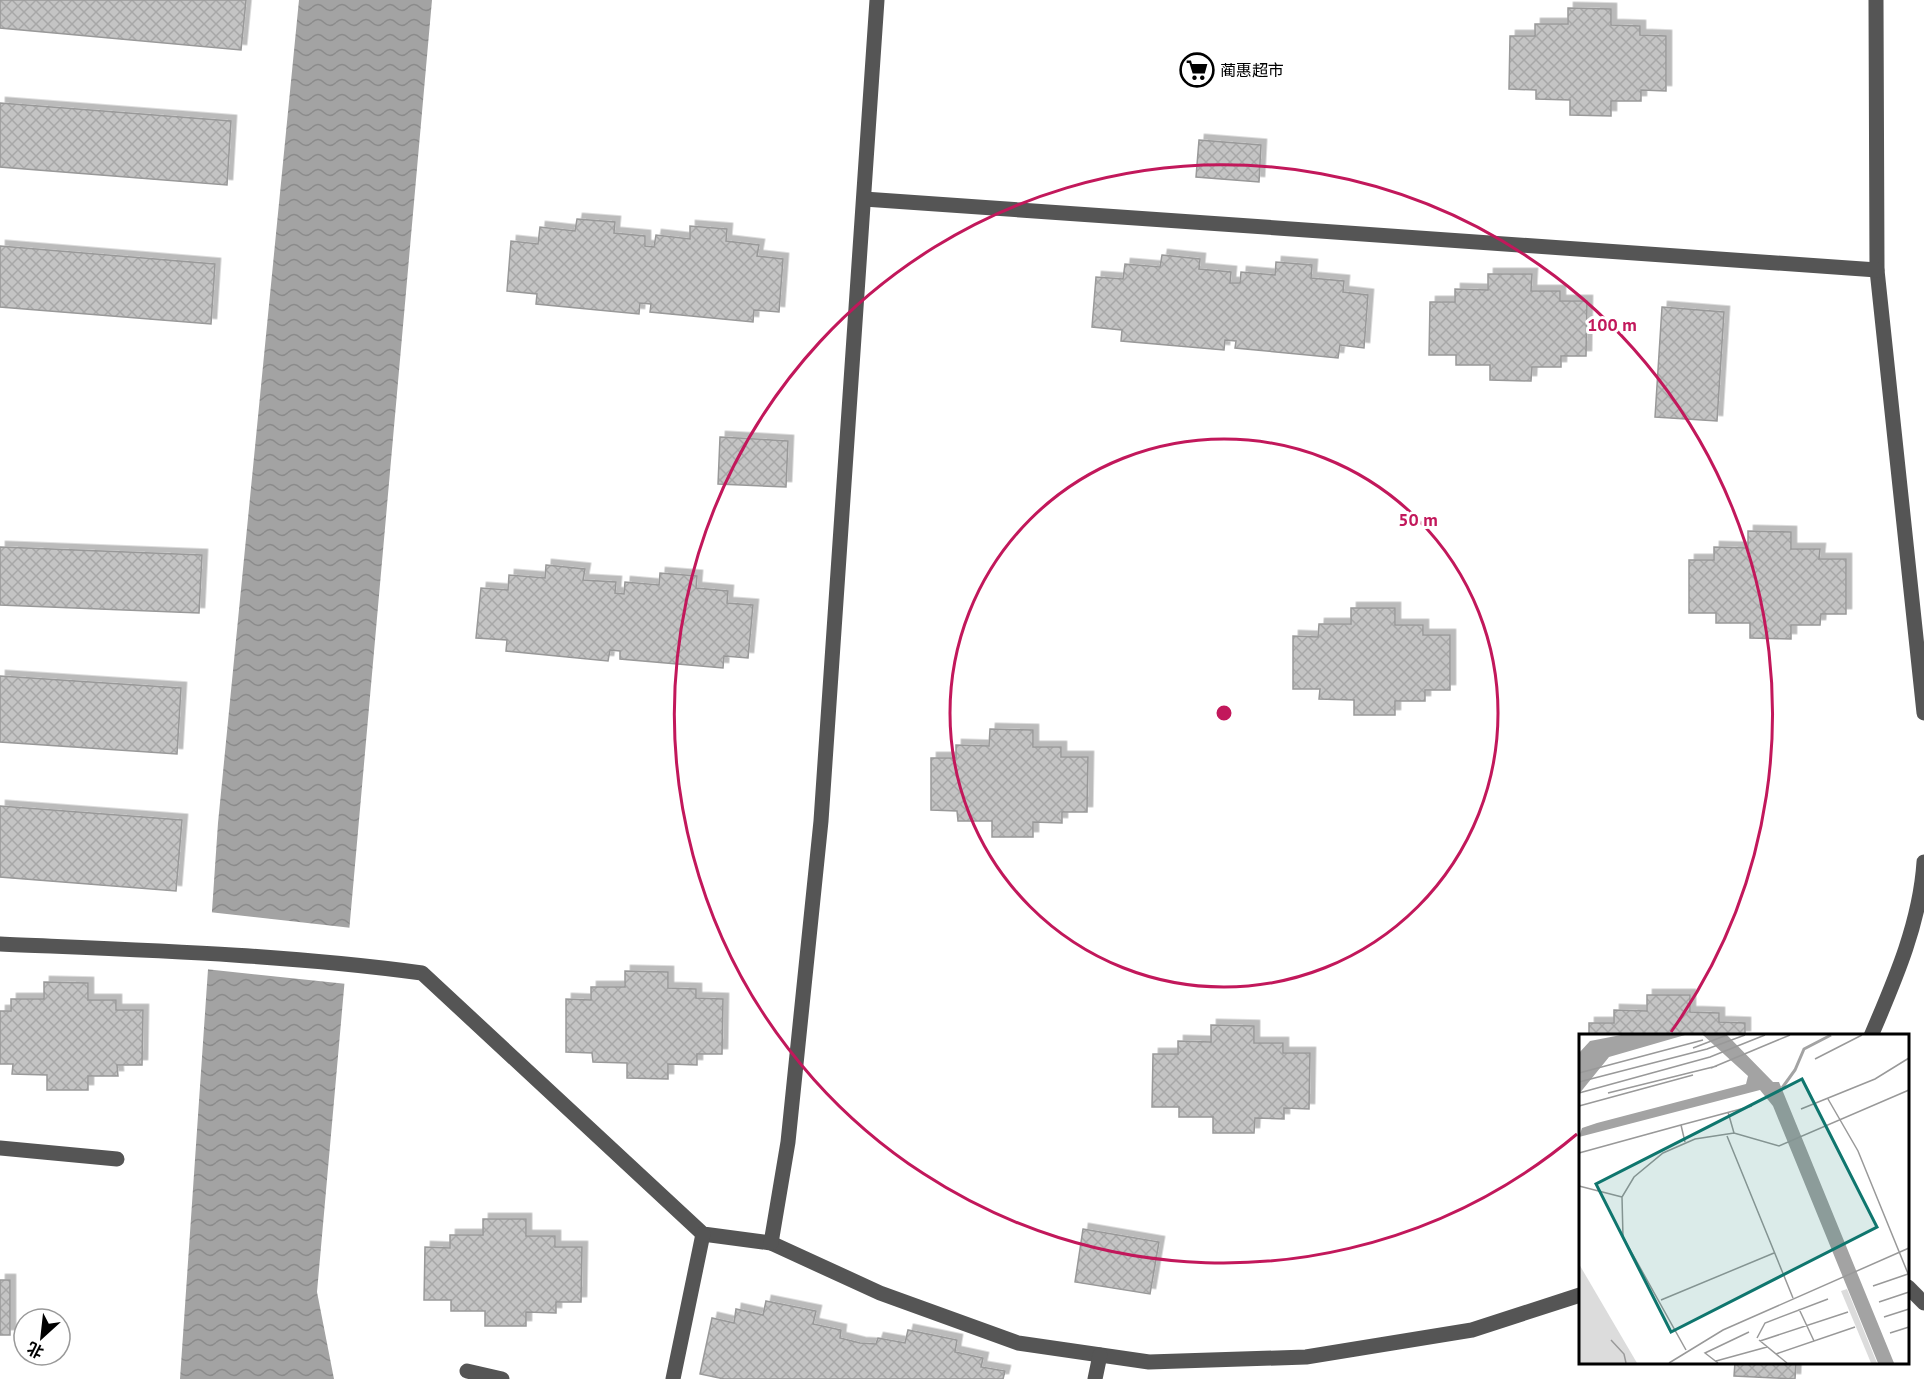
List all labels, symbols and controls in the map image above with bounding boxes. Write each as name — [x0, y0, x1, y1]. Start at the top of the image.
supermarket icon: 蔺惠超市 — [1179, 52, 1215, 88]
place label: 蔺惠超市 — [1220, 60, 1284, 80]
text: 100 m — [1587, 313, 1637, 336]
text: 50 m — [1398, 508, 1438, 531]
centre of rings — [1214, 703, 1234, 723]
inset map — [1579, 1034, 1909, 1364]
north arrow — [12, 1307, 72, 1367]
text: 北 — [24, 1338, 47, 1363]

